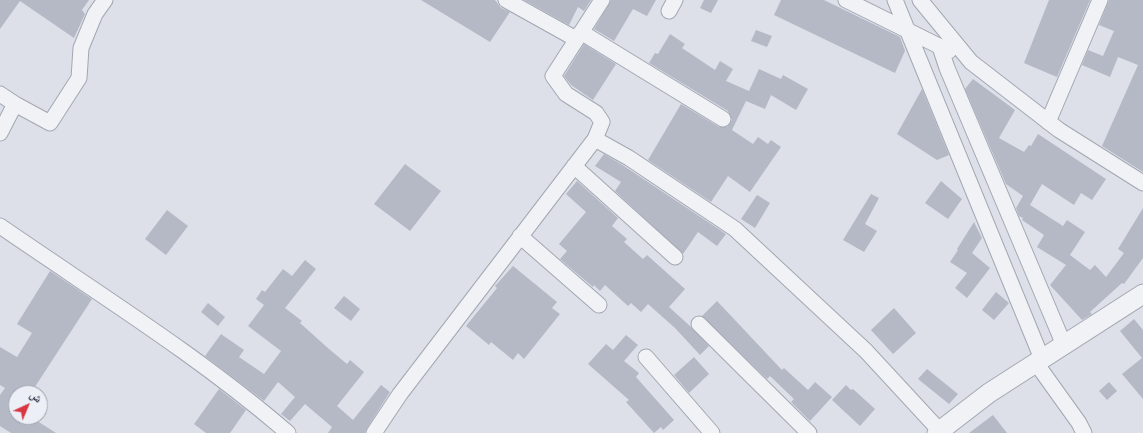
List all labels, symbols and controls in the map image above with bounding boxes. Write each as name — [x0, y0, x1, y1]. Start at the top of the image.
north arrow — [8, 385, 48, 425]
text: ش — [27, 388, 45, 405]

